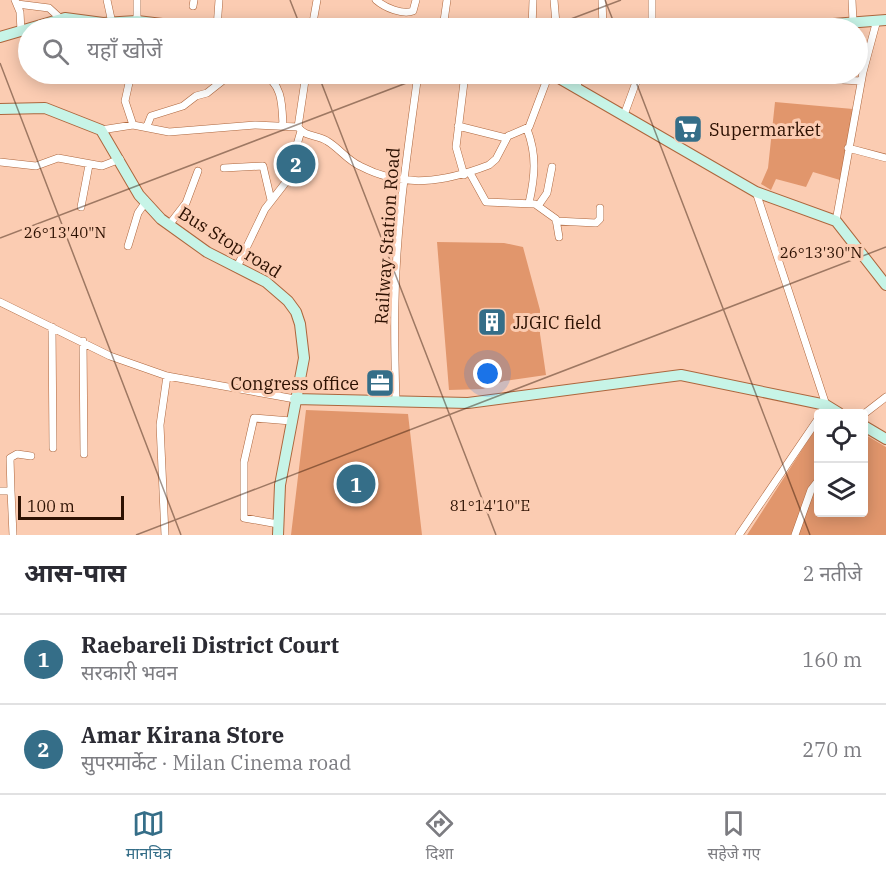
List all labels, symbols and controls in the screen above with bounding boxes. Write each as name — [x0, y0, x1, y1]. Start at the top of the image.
search box — [18, 18, 868, 84]
icon: search — [39, 35, 72, 68]
text: यहाँ खोजें — [87, 35, 162, 64]
supermarket icon: Supermarket — [672, 113, 704, 145]
place label: Supermarket — [709, 118, 821, 141]
pin: 2 — [276, 142, 316, 186]
street label: Railway Station Road — [369, 147, 405, 325]
street label: Bus Stop road — [174, 201, 286, 283]
text: 26°13'40"N — [24, 223, 106, 242]
text: 26°13'30"N — [780, 243, 862, 262]
building icon: JJGIC field — [476, 306, 508, 338]
place label: JJGIC field — [513, 311, 601, 334]
your location — [473, 359, 502, 388]
office icon: Congress office — [364, 367, 396, 399]
place label: Congress office — [230, 372, 359, 395]
map controls — [814, 409, 868, 517]
button: locate — [814, 409, 868, 463]
pin: 1 — [336, 462, 376, 506]
button: layers — [814, 463, 868, 517]
scale bar — [18, 493, 124, 520]
text: 100 m — [27, 496, 75, 516]
text: 81°14'10"E — [450, 496, 530, 515]
text: आस-पास — [24, 555, 126, 589]
text: 2 नतीजे — [803, 560, 862, 587]
text: Raebareli District Court — [81, 630, 339, 659]
text: 1 — [38, 646, 50, 673]
text: 160 m — [802, 646, 862, 673]
text: सरकारी भवन — [81, 659, 178, 686]
text: Amar Kirana Store — [81, 720, 284, 749]
text: 2 — [38, 736, 50, 763]
text: 270 m — [802, 736, 862, 763]
text: सुपरमार्केट · Milan Cinema road — [81, 749, 351, 776]
tab: मानचित्र — [126, 807, 171, 866]
tab: दिशा — [423, 807, 456, 866]
tab: सहेजे गए — [707, 807, 760, 866]

